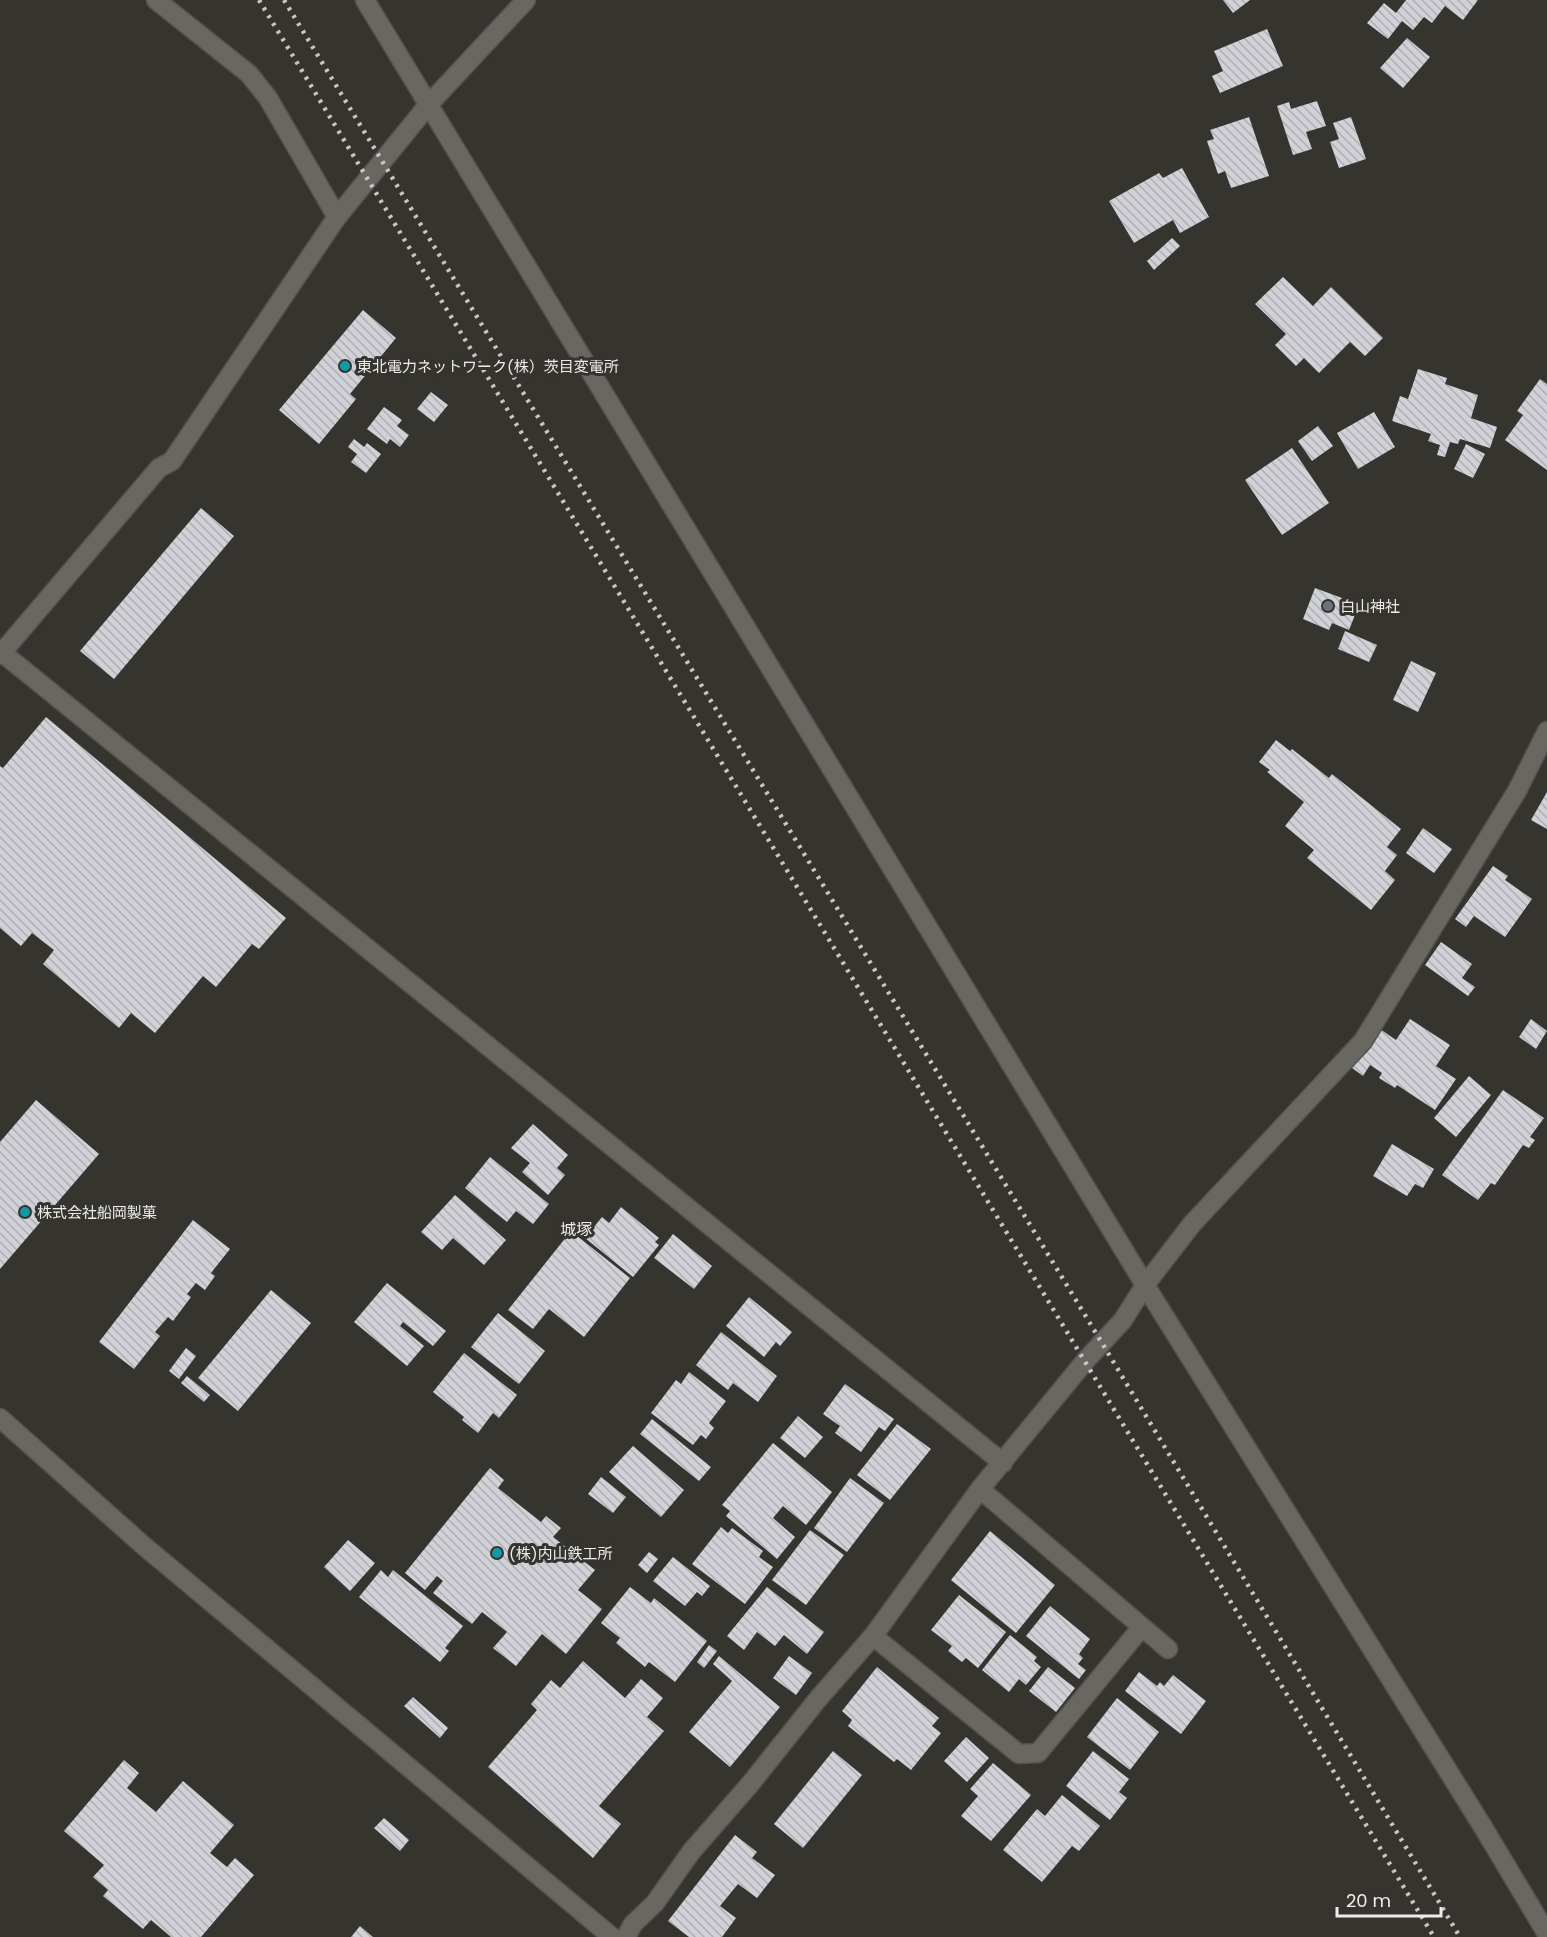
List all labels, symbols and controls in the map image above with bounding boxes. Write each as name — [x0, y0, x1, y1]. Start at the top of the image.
place label: 東北電力ネットワーク(株）茨目変電所 — [357, 356, 619, 377]
marker: 東北電力ネットワーク(株）茨目変電所 — [338, 359, 352, 373]
place label: 白山神社 — [1340, 596, 1400, 617]
marker: 白山神社 — [1321, 599, 1335, 613]
place label: 株式会社船岡製菓 — [37, 1202, 157, 1223]
marker: 株式会社船岡製菓 — [18, 1205, 32, 1219]
district label: 城塚 — [560, 1218, 592, 1241]
place label: (株)内山鉄工所 — [509, 1543, 613, 1564]
marker: (株)内山鉄工所 — [490, 1546, 504, 1560]
scale bar — [1337, 1880, 1440, 1918]
text: 20 m — [1346, 1888, 1391, 1913]

